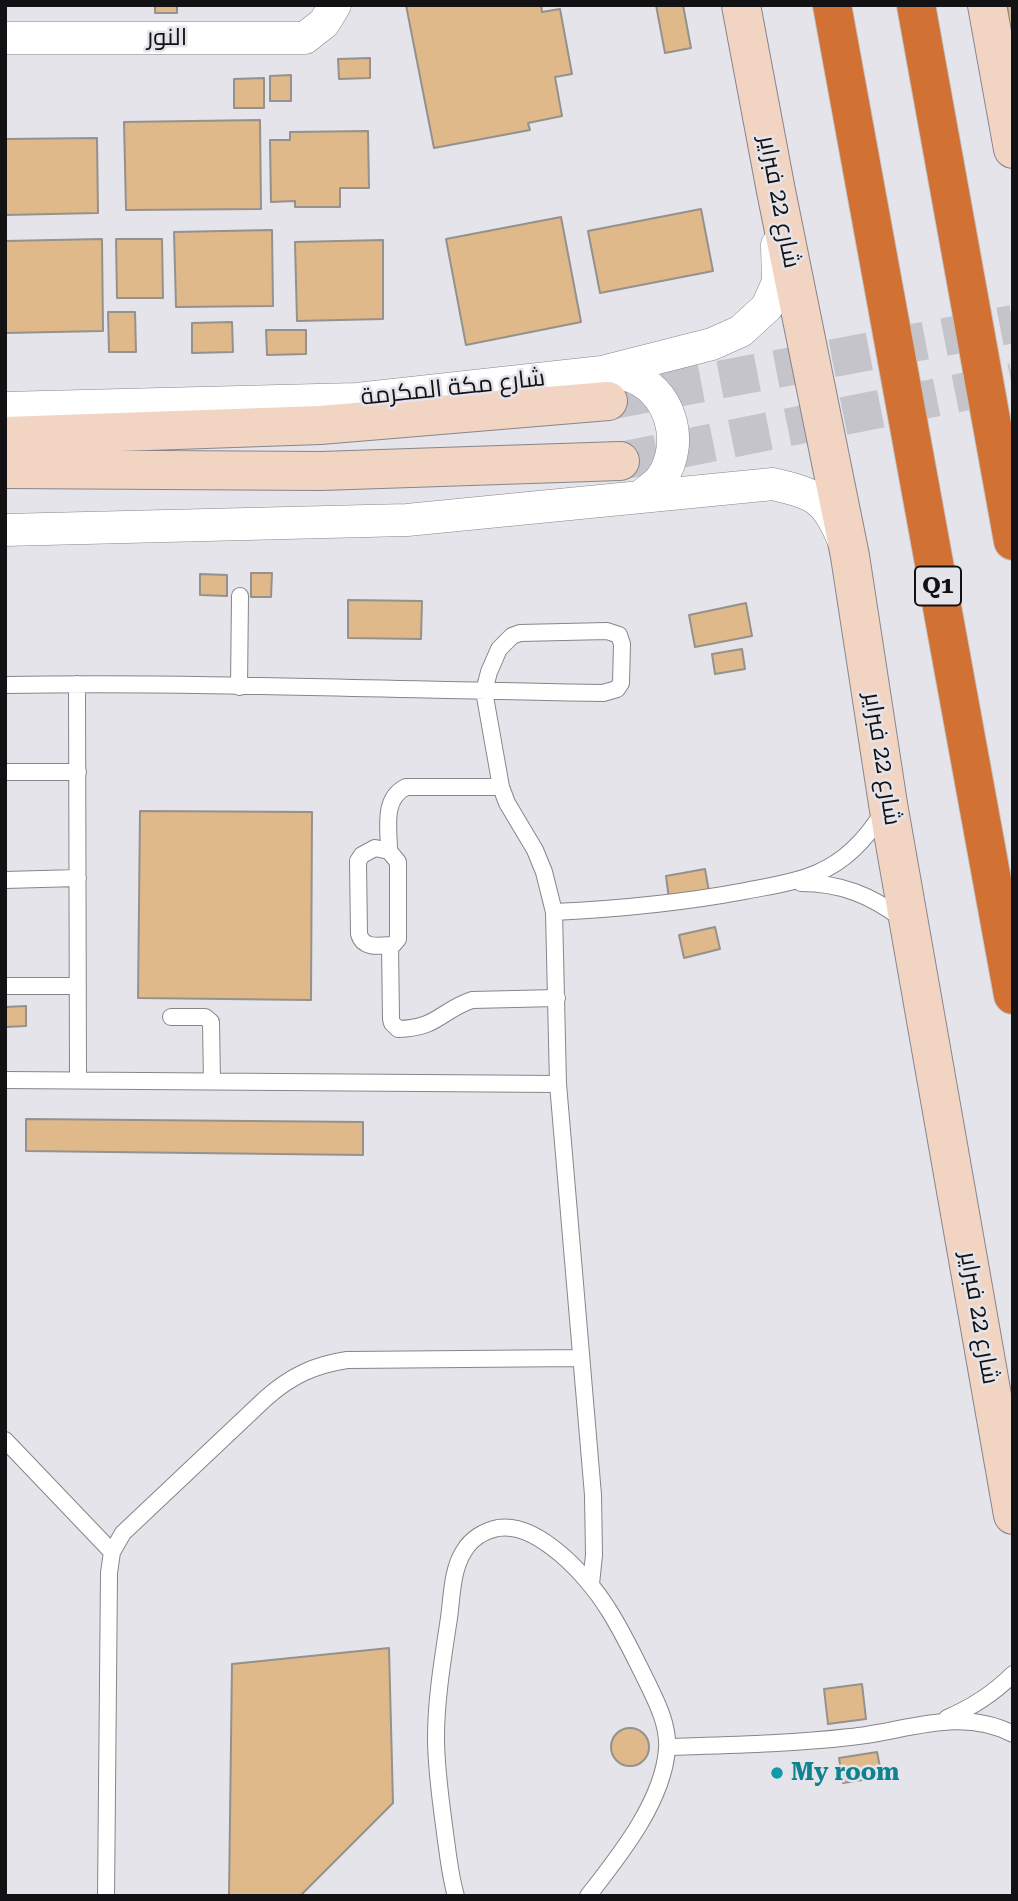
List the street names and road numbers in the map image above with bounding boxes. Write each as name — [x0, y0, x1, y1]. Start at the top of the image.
street label: النور — [147, 24, 187, 52]
street label: شارع 22 فبراير — [752, 133, 806, 271]
street label: شارع مكة المكرمة — [359, 364, 547, 412]
road number: Q1 — [915, 566, 961, 606]
street label: شارع 22 فبراير — [857, 690, 907, 828]
street label: شارع 22 فبراير — [953, 1249, 1005, 1387]

